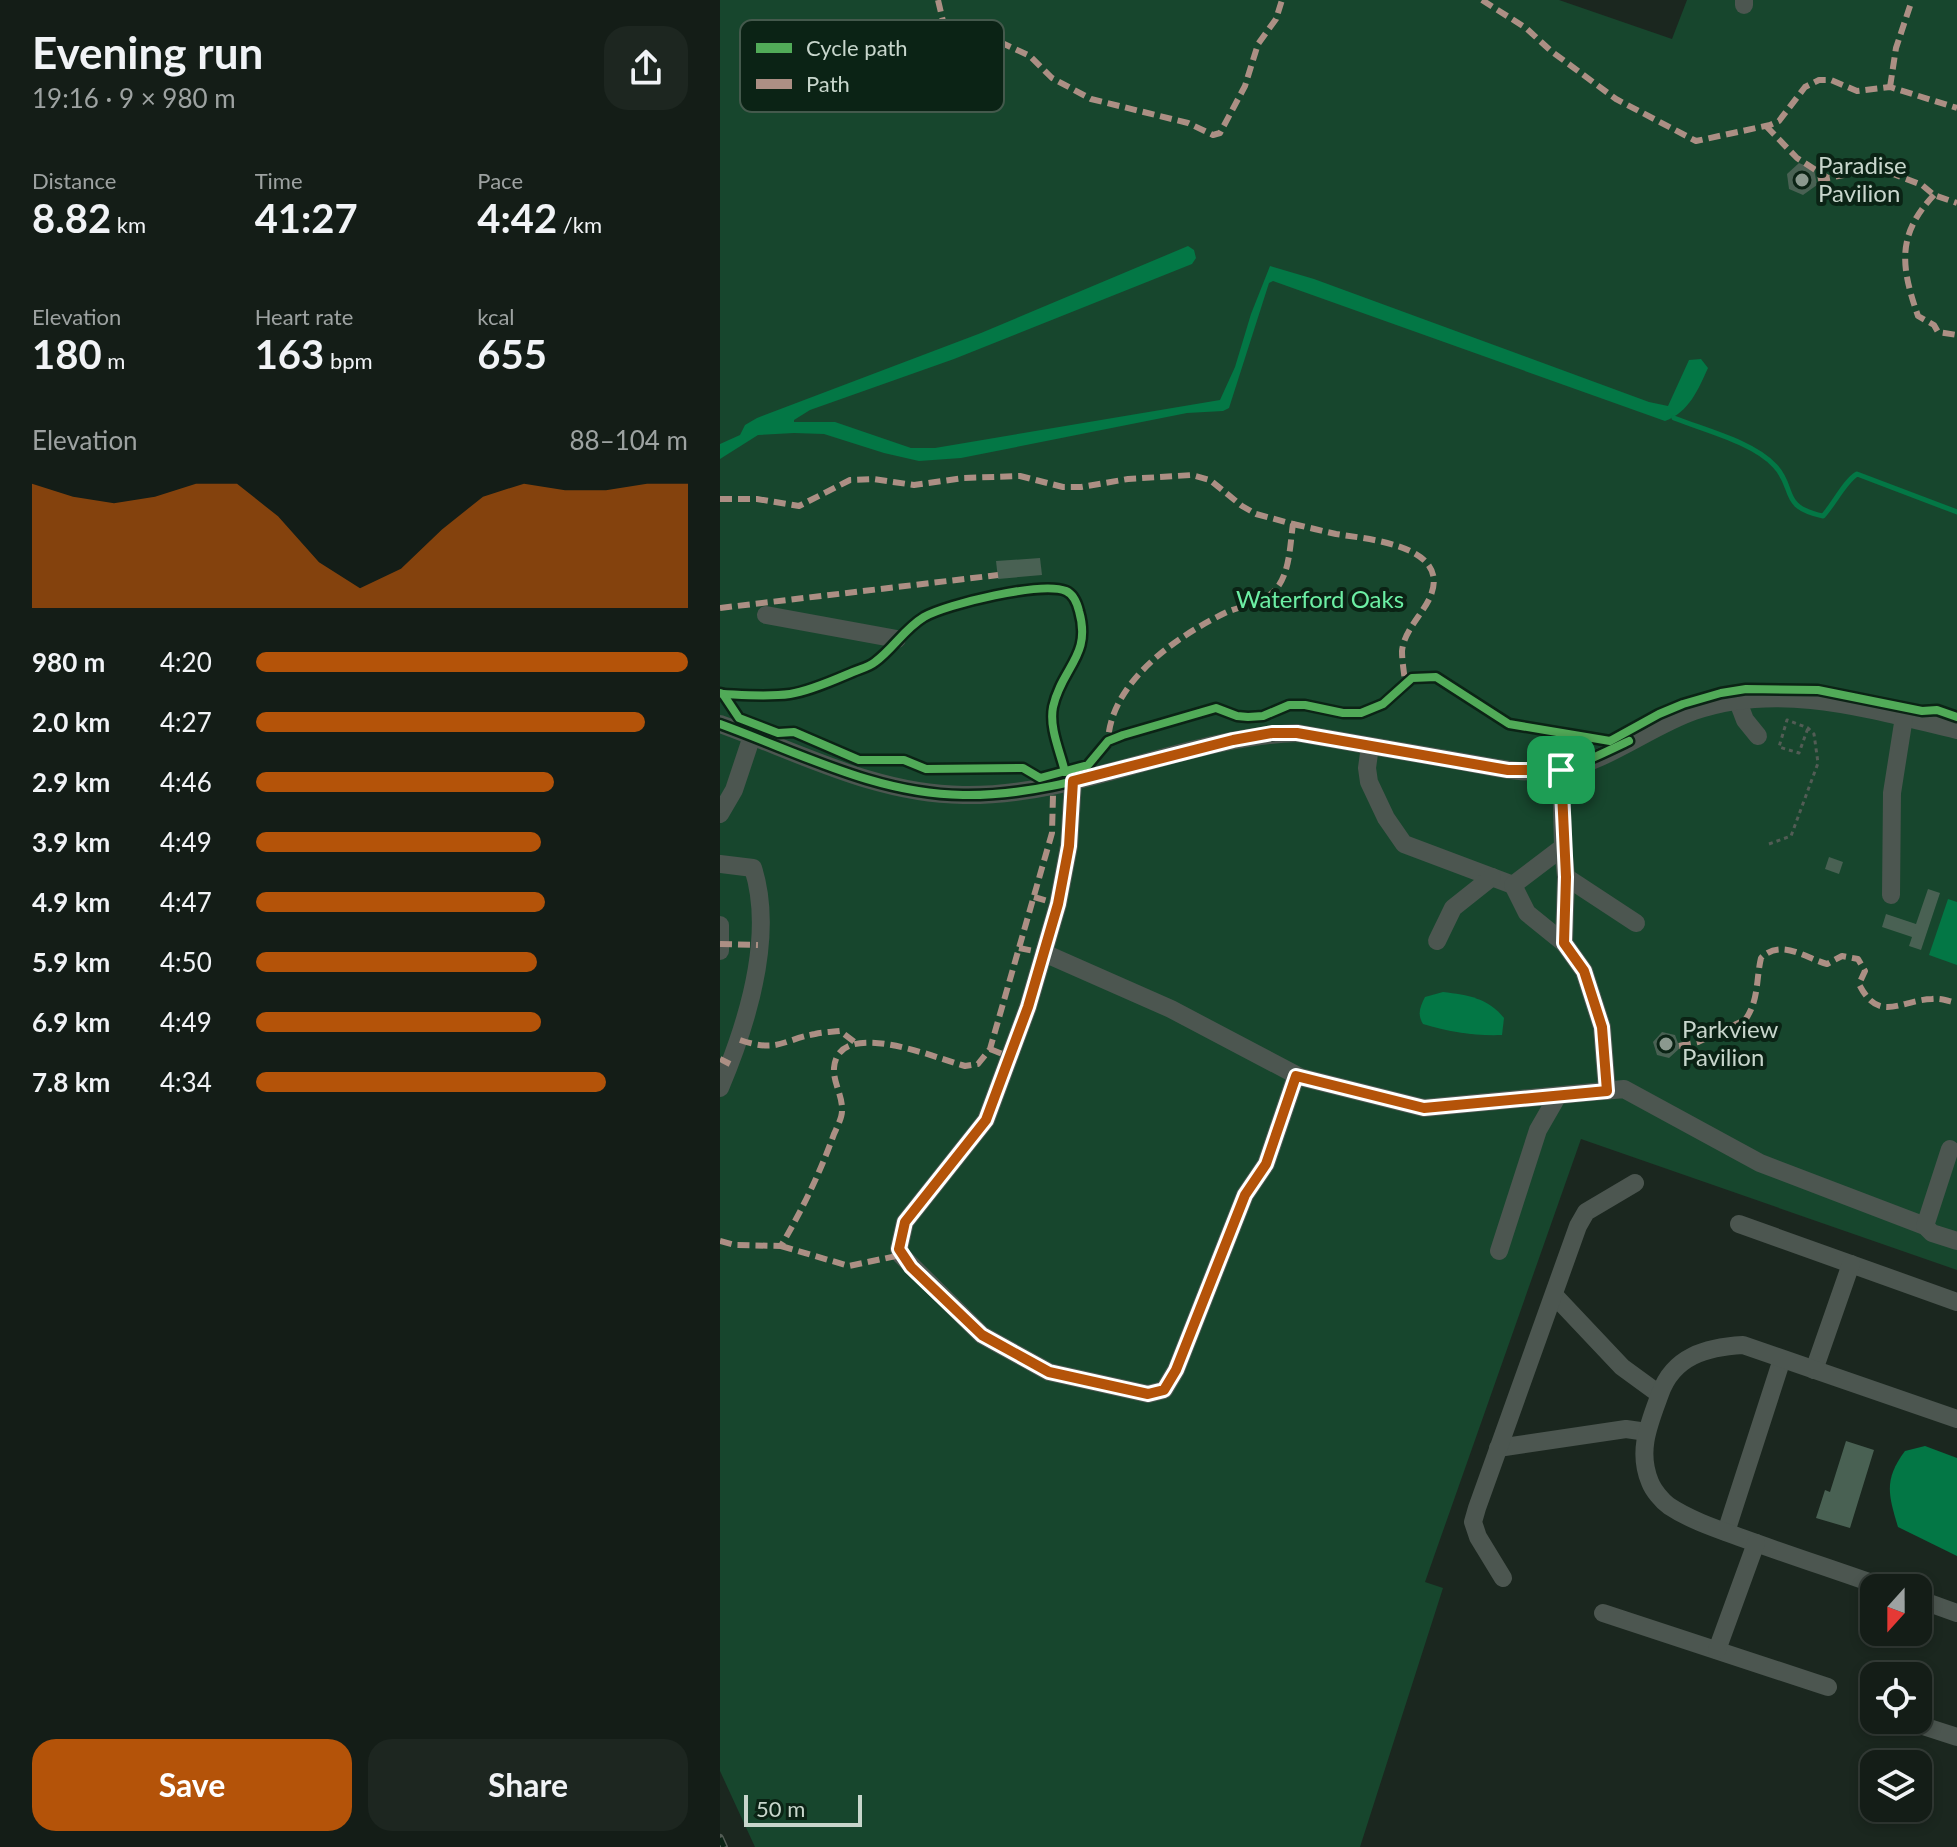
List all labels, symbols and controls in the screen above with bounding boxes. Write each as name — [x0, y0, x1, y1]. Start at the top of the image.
legend — [740, 20, 1004, 112]
text: Evening run — [32, 26, 263, 78]
button: share — [604, 26, 688, 110]
text: Cycle path — [806, 34, 908, 61]
text: Path — [806, 70, 850, 97]
text: 19:16 · 9 × 980 m — [32, 82, 236, 114]
place label: Paradise Pavilion — [1818, 150, 1907, 207]
text: Distance — [32, 167, 116, 194]
text: Time — [255, 167, 303, 194]
text: Pace — [477, 167, 523, 194]
marker: Paradise Pavilion — [1793, 171, 1811, 189]
text: 8.82 — [32, 194, 111, 242]
text: 41:27 — [255, 194, 358, 242]
text: 4:42 — [477, 194, 557, 242]
text: km — [111, 211, 146, 238]
text: /km — [557, 211, 602, 238]
text: Elevation — [32, 303, 121, 330]
text: Heart rate — [255, 303, 353, 330]
text: kcal — [477, 303, 515, 330]
text: 180 — [32, 330, 102, 378]
text: 163 — [255, 330, 324, 378]
text: 655 — [477, 330, 547, 378]
text: m — [102, 347, 125, 374]
text: bpm — [324, 347, 373, 374]
text: Elevation — [32, 424, 138, 456]
text: 88–104 m — [569, 424, 688, 456]
park label: Waterford Oaks — [1236, 584, 1404, 613]
text: 980 m — [32, 646, 105, 678]
text: 4:20 — [160, 646, 212, 678]
text: 2.0 km — [32, 706, 110, 738]
text: 4:27 — [160, 706, 212, 738]
pin — [1527, 736, 1595, 804]
icon: arrive — [1539, 748, 1583, 792]
text: 2.9 km — [32, 766, 110, 798]
text: 4:46 — [160, 766, 212, 798]
text: 3.9 km — [32, 826, 110, 858]
text: 4:49 — [160, 826, 212, 858]
text: 4.9 km — [32, 886, 110, 918]
text: 4:47 — [160, 886, 212, 918]
text: 5.9 km — [32, 946, 110, 978]
text: 4:50 — [160, 946, 212, 978]
text: 6.9 km — [32, 1006, 110, 1038]
text: 4:49 — [160, 1006, 212, 1038]
place label: Parkview Pavilion — [1682, 1014, 1779, 1071]
marker: Parkview Pavilion — [1657, 1035, 1675, 1053]
text: 7.8 km — [32, 1066, 110, 1098]
text: 4:34 — [160, 1066, 212, 1098]
north arrow — [1860, 1574, 1932, 1646]
map controls — [1860, 1574, 1932, 1822]
button: locate — [1860, 1662, 1932, 1734]
button: Save — [32, 1739, 352, 1831]
button: Share — [368, 1739, 688, 1831]
button: layers — [1860, 1750, 1932, 1822]
scale bar — [744, 1791, 862, 1827]
text: 50 m — [756, 1795, 805, 1822]

